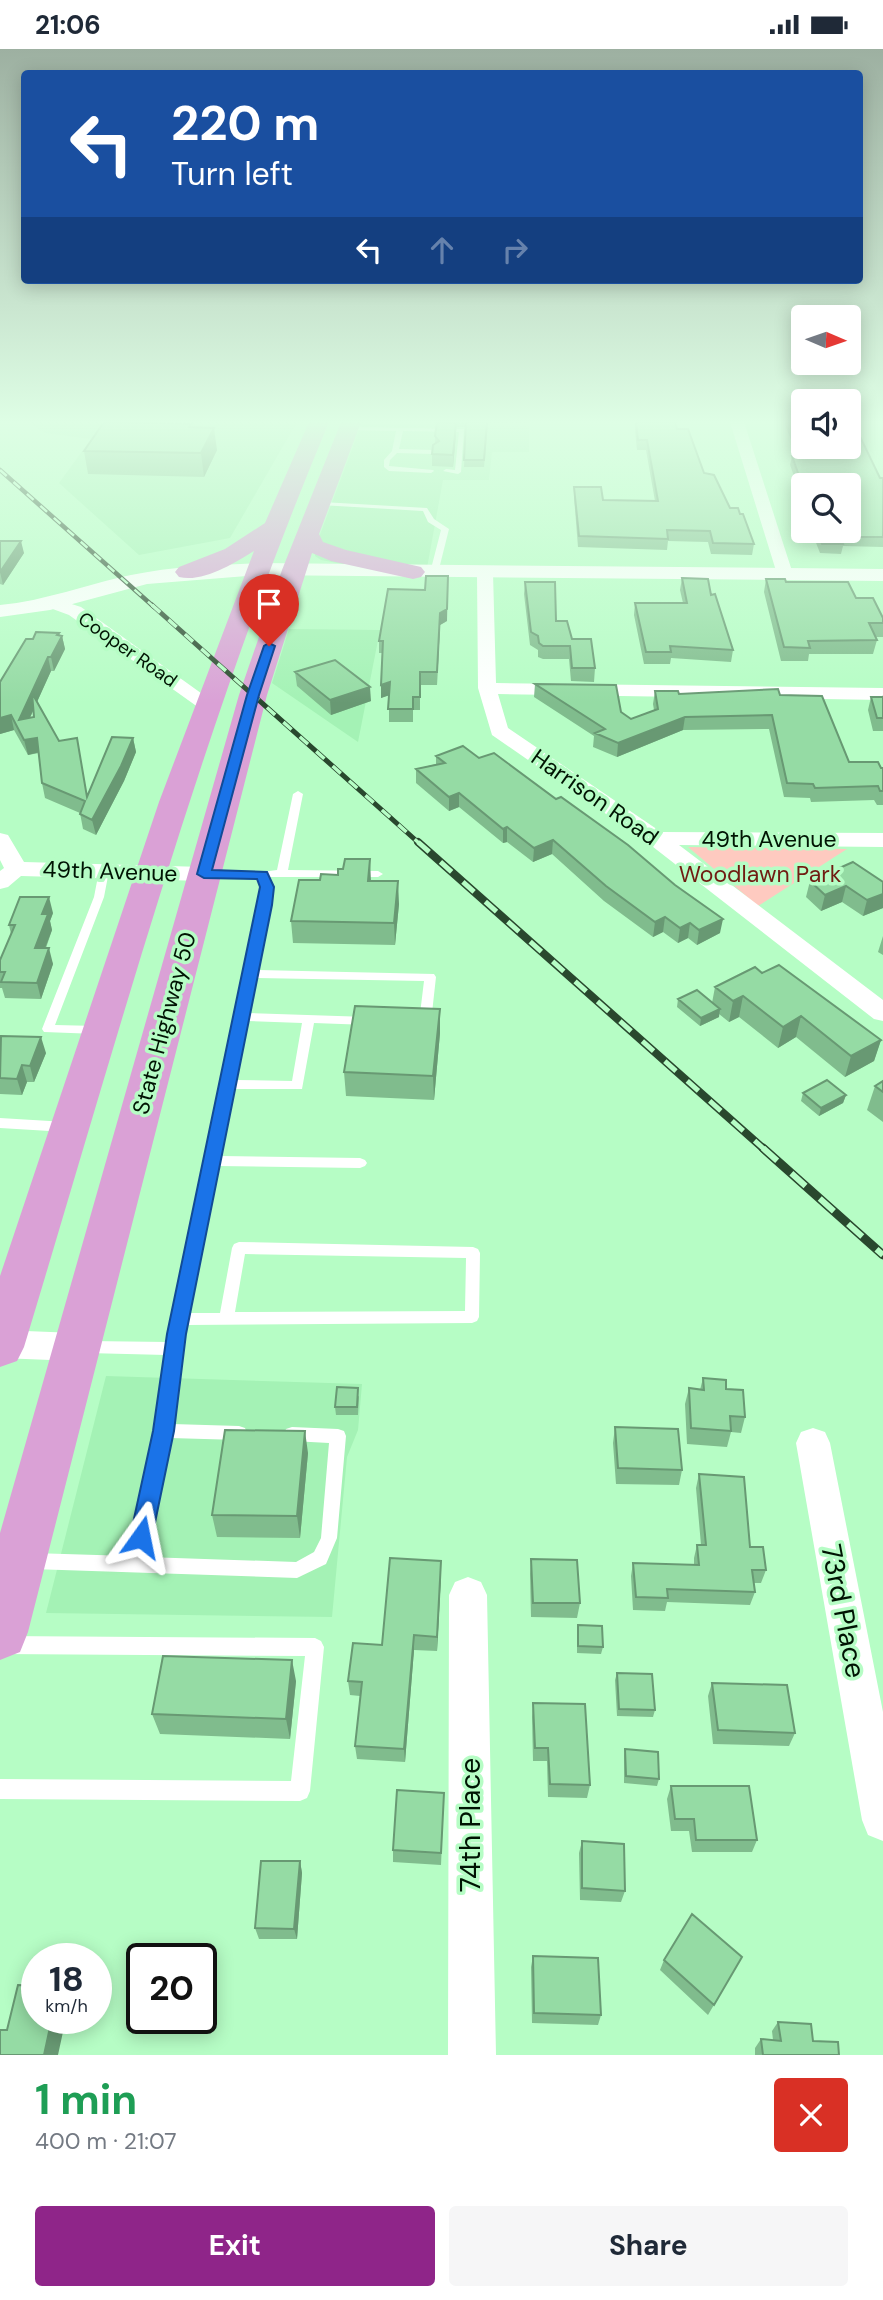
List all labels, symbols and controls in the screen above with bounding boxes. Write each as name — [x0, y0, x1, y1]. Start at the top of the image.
text: 21:06 — [35, 8, 101, 42]
text: 220 m — [171, 91, 319, 155]
icon: left — [56, 98, 147, 189]
text: Turn left — [171, 153, 293, 195]
icon: left — [350, 231, 388, 269]
icon: ahead — [423, 231, 461, 269]
icon: right — [496, 231, 534, 269]
north arrow — [791, 305, 861, 375]
map controls — [791, 305, 861, 543]
button: sound — [791, 389, 861, 459]
button: search — [791, 473, 861, 543]
pin — [239, 574, 299, 646]
icon: arrive — [250, 585, 288, 623]
street label: Cooper Road — [73, 606, 182, 693]
street label: Harrison Road — [525, 742, 665, 852]
street label: 49th Avenue — [702, 824, 836, 854]
street label: 49th Avenue — [42, 854, 178, 888]
park label: Woodlawn Park — [679, 859, 842, 889]
street label: State Highway 50 — [125, 928, 203, 1118]
position arrow — [104, 1500, 178, 1574]
street label: 73rd Place — [812, 1541, 875, 1681]
street label: 74th Place — [452, 1758, 489, 1892]
speed limit sign: 20 — [126, 1943, 217, 2034]
text: 18 — [49, 1956, 84, 2002]
text: km/h — [45, 1994, 88, 2018]
text: 1 min — [35, 2072, 137, 2127]
button: close — [774, 2078, 848, 2152]
text: 400 m · 21:07 — [35, 2126, 177, 2156]
button: Exit — [35, 2206, 435, 2286]
button: Share — [449, 2206, 848, 2286]

